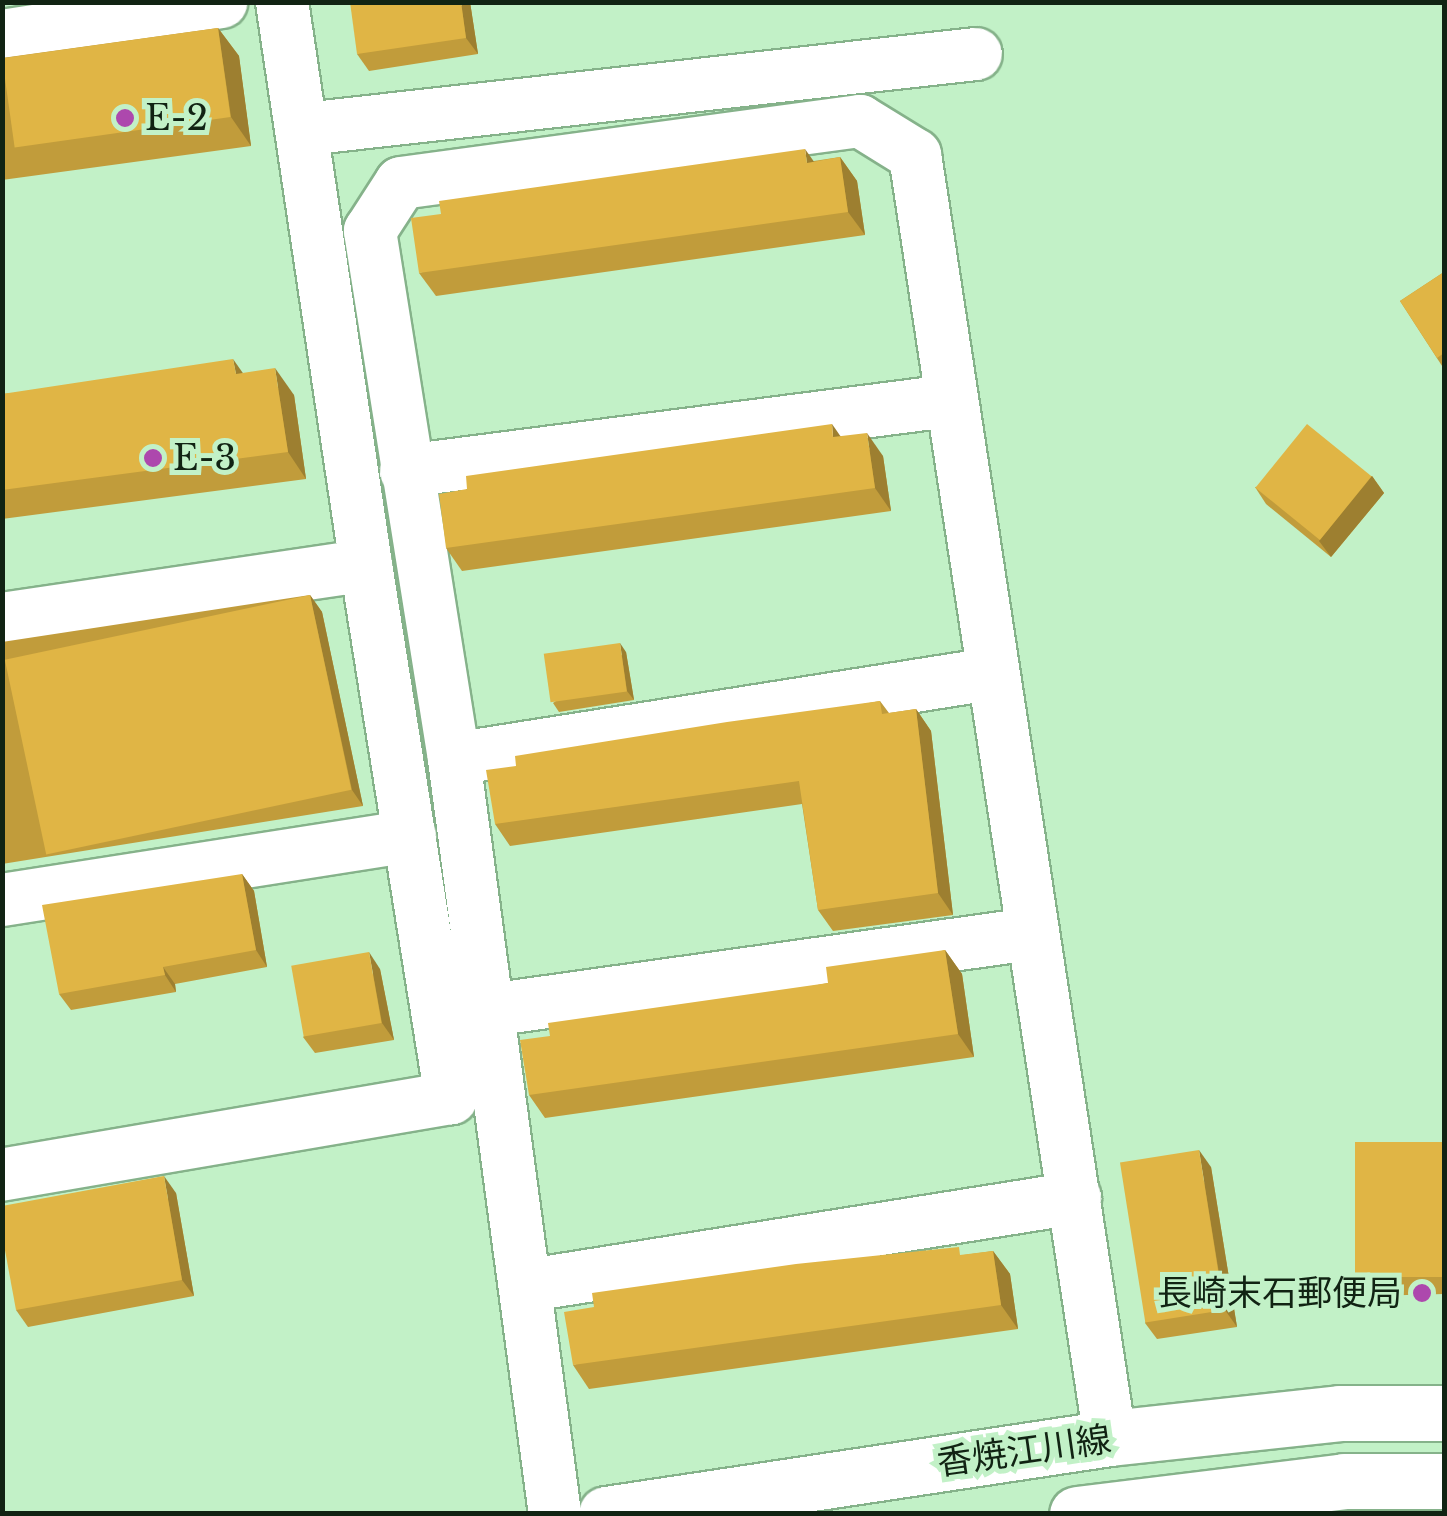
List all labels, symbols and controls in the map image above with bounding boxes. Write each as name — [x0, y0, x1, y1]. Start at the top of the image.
place label: E-2 — [145, 97, 208, 139]
marker: E-2 — [114, 107, 136, 129]
place label: E-3 — [173, 437, 236, 479]
marker: E-3 — [142, 447, 164, 469]
place label: 長崎末石郵便局 — [1157, 1272, 1402, 1314]
marker: 長崎末石郵便局 — [1411, 1282, 1433, 1304]
street label: 香焼江川線 — [934, 1418, 1114, 1484]

